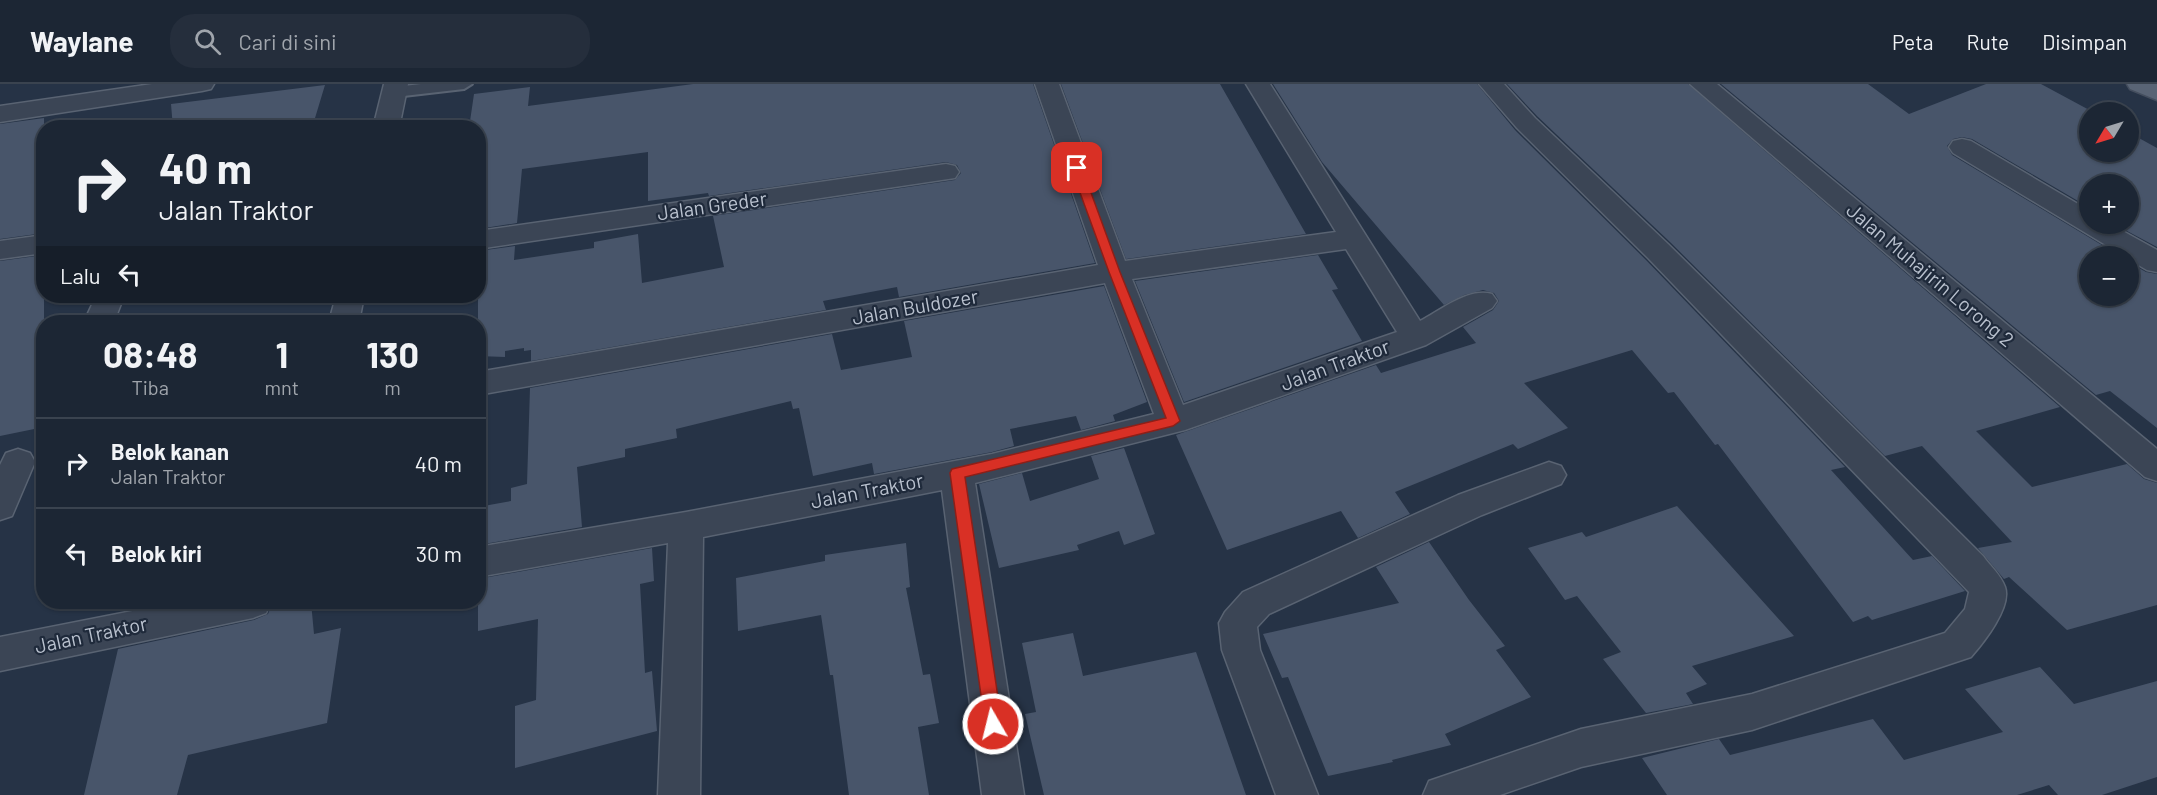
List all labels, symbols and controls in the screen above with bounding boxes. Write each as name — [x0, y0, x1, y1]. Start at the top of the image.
search box — [170, 14, 590, 68]
text: Waylane — [30, 24, 134, 58]
icon: search — [191, 25, 224, 58]
text: Cari di sini — [239, 28, 337, 54]
text: Peta — [1892, 29, 1934, 54]
text: Rute — [1967, 29, 2009, 54]
text: Disimpan — [2042, 29, 2127, 54]
north arrow — [2079, 102, 2139, 162]
map controls — [2079, 102, 2139, 306]
text: 40 m — [159, 142, 252, 192]
pin — [1051, 142, 1102, 193]
icon: right — [60, 144, 138, 222]
icon: arrive — [1060, 151, 1093, 184]
button: + — [2079, 174, 2139, 234]
street label: Jalan Greder — [656, 185, 768, 225]
text: Jalan Traktor — [159, 193, 313, 225]
street label: Jalan Muhajirin Lorong 2 — [1842, 197, 2019, 351]
button: − — [2079, 246, 2139, 306]
icon: left — [113, 258, 146, 291]
text: Lalu — [60, 262, 101, 288]
street label: Jalan Buldozer — [850, 283, 980, 329]
text: 08:48 — [103, 332, 197, 375]
text: 1 — [275, 332, 288, 375]
text: 130 — [366, 332, 419, 375]
street label: Jalan Traktor — [1277, 333, 1392, 395]
text: Tiba — [132, 375, 169, 399]
text: mnt — [265, 375, 299, 399]
text: m — [384, 375, 401, 399]
text: Belok kanan — [111, 438, 229, 464]
icon: right — [60, 447, 93, 480]
text: 40 m — [415, 450, 462, 476]
text: Jalan Traktor — [111, 464, 225, 488]
street label: Jalan Traktor — [808, 467, 925, 513]
icon: left — [60, 537, 93, 570]
text: Belok kiri — [111, 540, 202, 566]
text: 30 m — [416, 540, 462, 566]
street label: Jalan Traktor — [32, 610, 149, 658]
position arrow — [961, 692, 1025, 756]

